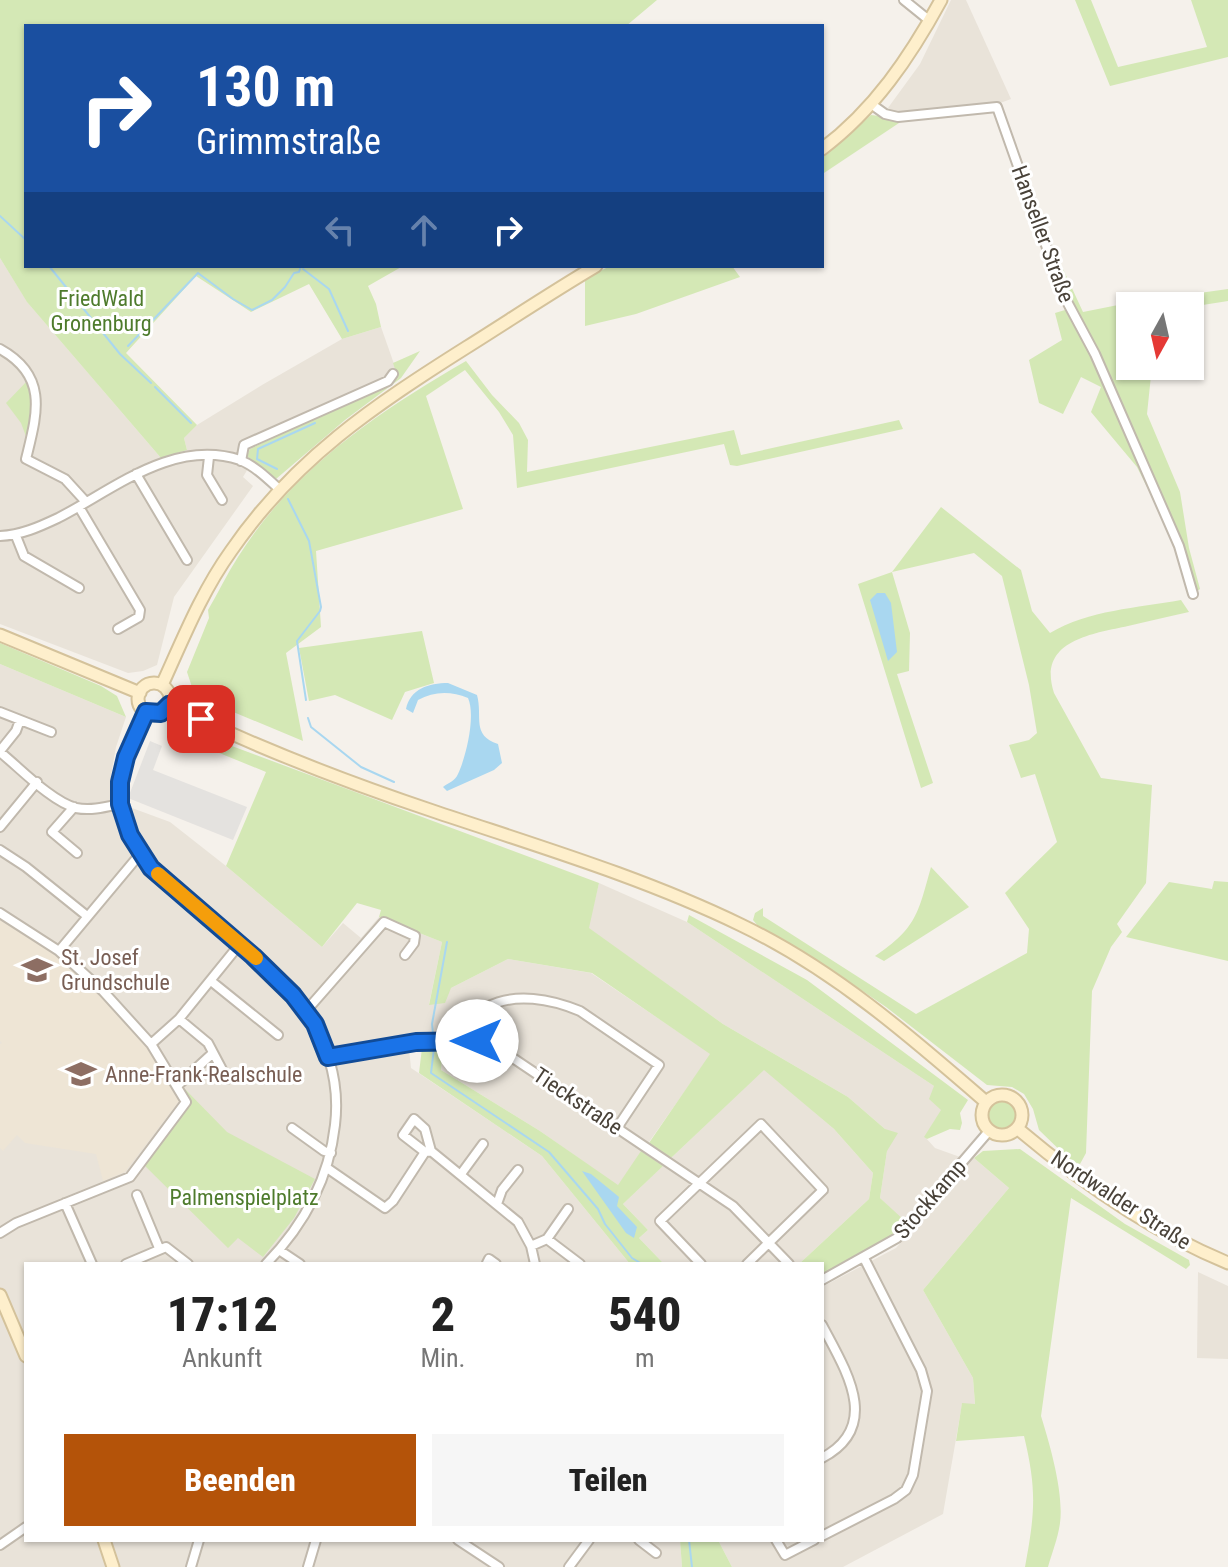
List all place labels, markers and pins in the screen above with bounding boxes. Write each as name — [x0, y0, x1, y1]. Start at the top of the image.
pin — [167, 685, 235, 753]
place label: St. Josef Grundschule — [61, 945, 170, 995]
school or university icon: St. Josef Grundschule — [20, 953, 54, 987]
school or university icon: Anne-Frank-Realschule — [64, 1057, 98, 1091]
place label: Anne-Frank-Realschule — [105, 1062, 302, 1087]

